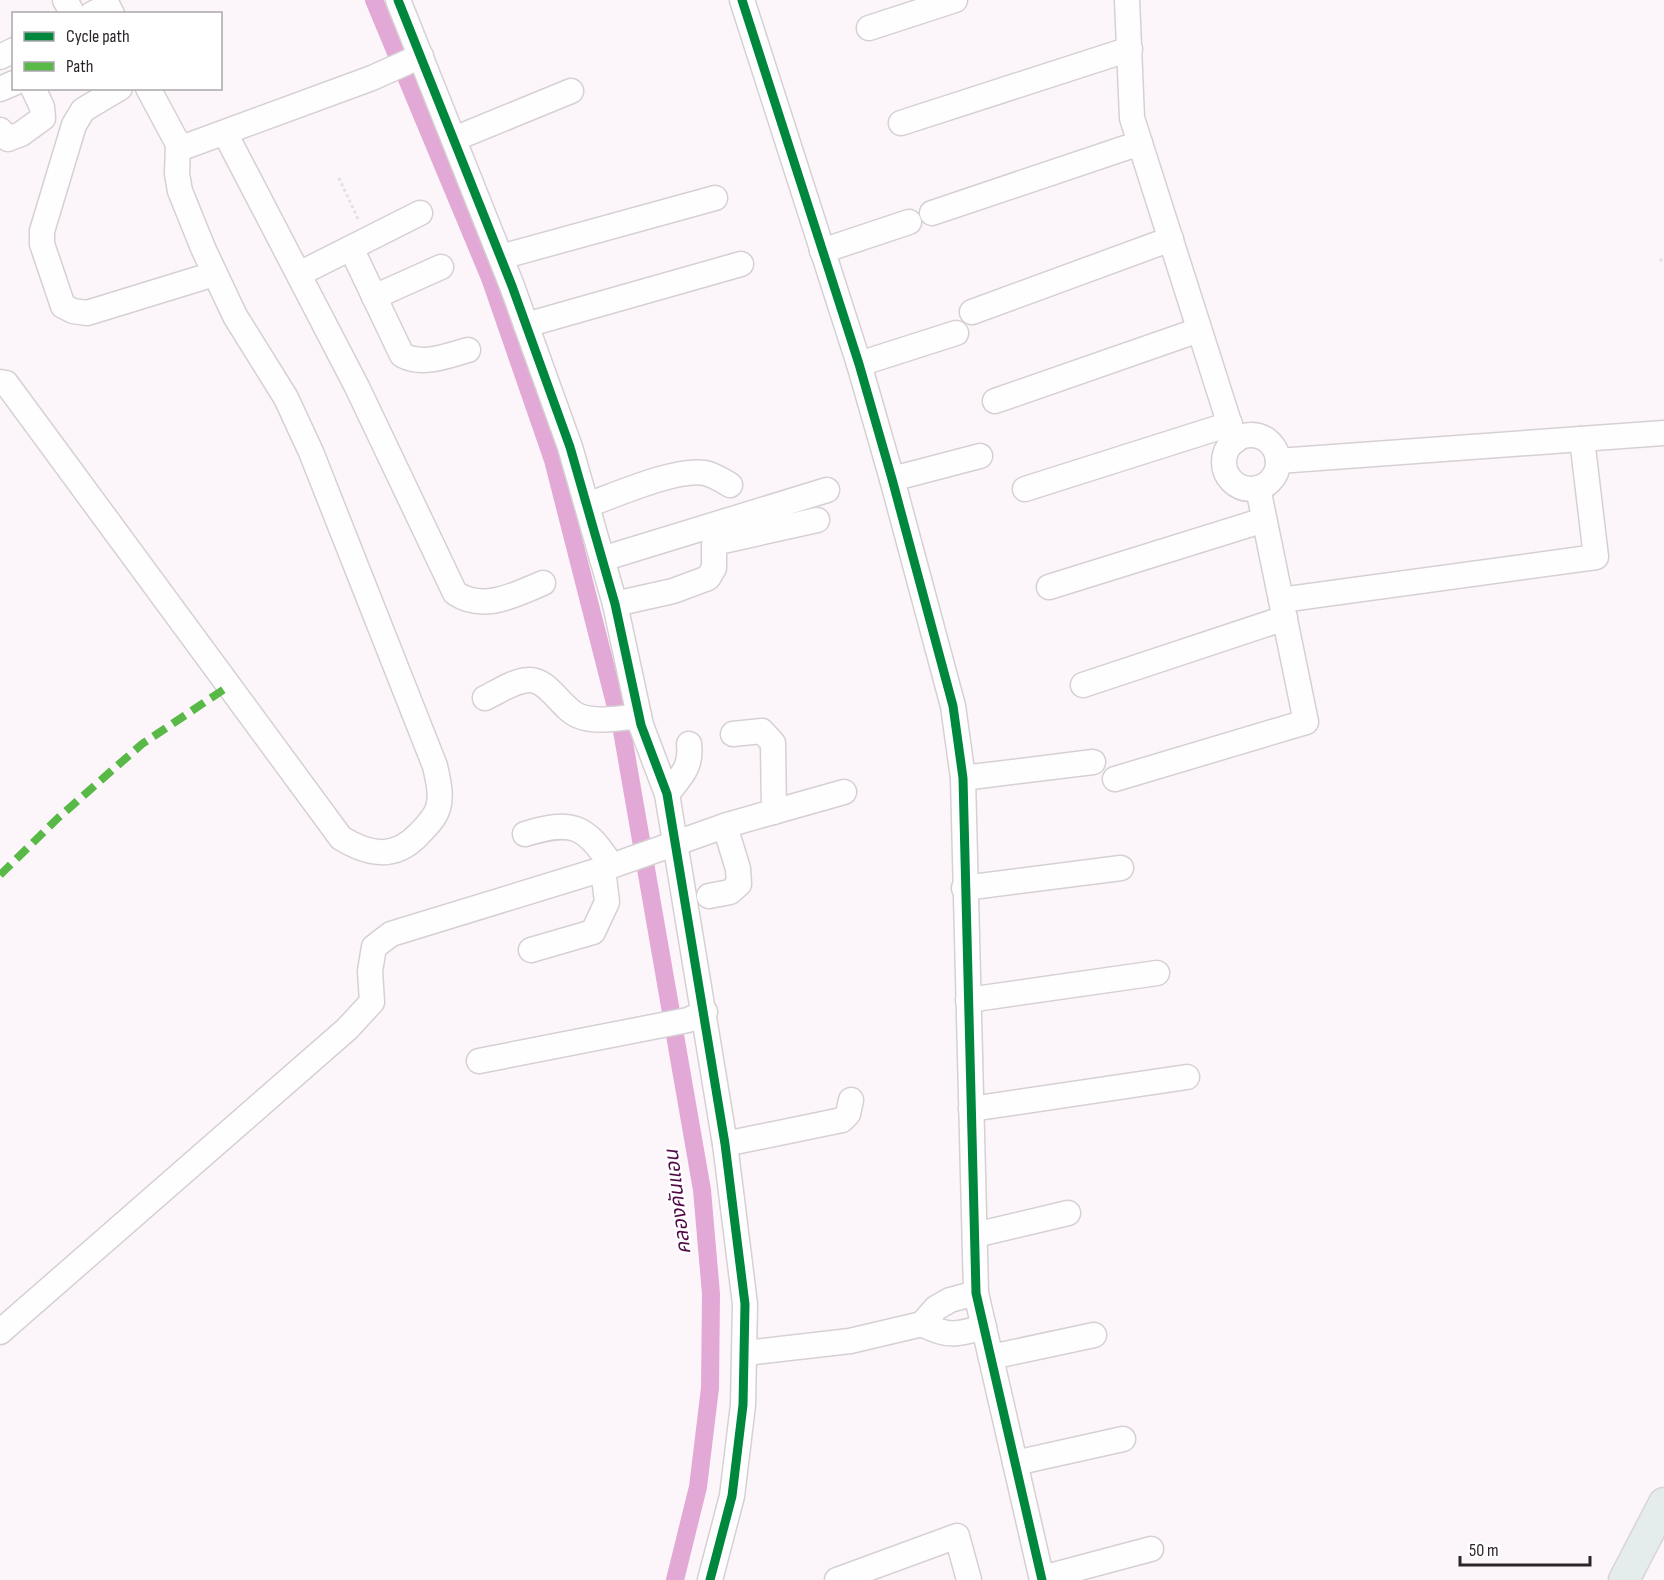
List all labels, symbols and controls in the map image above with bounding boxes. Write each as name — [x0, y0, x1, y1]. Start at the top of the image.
legend — [12, 12, 222, 90]
text: Cycle path — [66, 26, 130, 47]
text: Path — [66, 56, 94, 77]
water label: คลองคันแอน — [659, 1147, 696, 1256]
scale bar — [1460, 1529, 1590, 1567]
text: 50 m — [1469, 1540, 1499, 1561]

